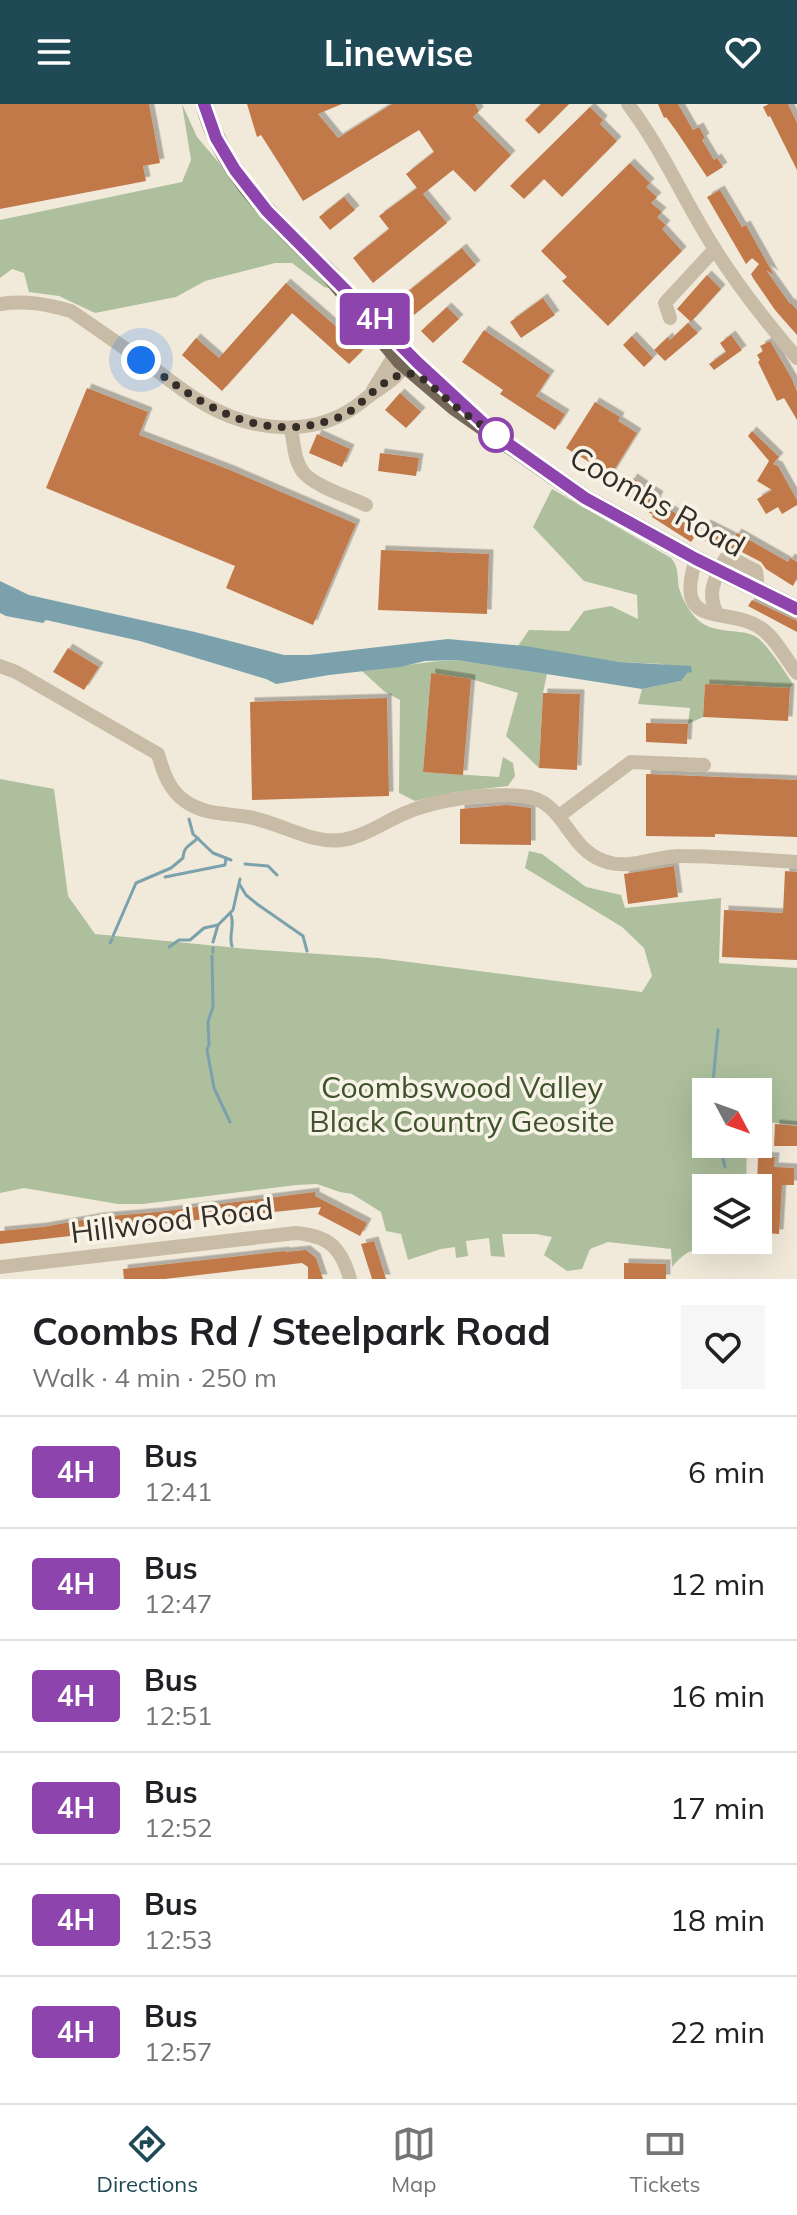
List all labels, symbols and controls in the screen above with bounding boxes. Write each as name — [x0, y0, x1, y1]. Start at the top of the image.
icon: menu — [32, 30, 76, 74]
text: Linewise — [324, 30, 473, 75]
icon: heart — [721, 30, 765, 74]
line badge: 4H — [339, 293, 411, 345]
text: 4H — [356, 301, 394, 336]
your location — [121, 340, 161, 380]
unlabelled marker — [479, 418, 513, 452]
street label: Coombs Road — [563, 437, 752, 565]
park label: Coombswood Valley Black Country Geosite — [309, 1068, 615, 1140]
north arrow — [692, 1078, 772, 1158]
map controls — [692, 1078, 772, 1254]
button: layers — [692, 1174, 772, 1254]
street label: Hillwood Road — [68, 1189, 275, 1251]
button: heart — [681, 1305, 765, 1389]
text: Coombs Rd / Steelpark Road — [32, 1307, 551, 1355]
text: Walk · 4 min · 250 m — [32, 1361, 277, 1394]
text: Bus — [144, 1437, 198, 1475]
text: 6 min — [688, 1453, 765, 1491]
text: 4H — [57, 1454, 95, 1489]
text: 12:41 — [144, 1475, 212, 1508]
text: Bus — [144, 1549, 198, 1587]
text: 12 min — [670, 1565, 765, 1603]
text: 4H — [57, 1566, 95, 1601]
text: 12:47 — [144, 1587, 212, 1620]
text: Bus — [144, 1661, 198, 1699]
text: 16 min — [670, 1677, 765, 1715]
text: 4H — [57, 1678, 95, 1713]
text: 12:51 — [144, 1699, 212, 1732]
text: Bus — [144, 1773, 198, 1811]
text: 17 min — [670, 1789, 765, 1827]
text: 4H — [57, 1790, 95, 1825]
text: 12:52 — [144, 1811, 212, 1844]
text: Bus — [144, 1885, 198, 1923]
text: 18 min — [670, 1901, 765, 1939]
text: 4H — [57, 1902, 95, 1937]
text: 12:53 — [144, 1923, 212, 1956]
text: Bus — [144, 1997, 198, 2035]
text: 22 min — [670, 2013, 765, 2051]
text: 4H — [57, 2014, 95, 2049]
text: 12:57 — [144, 2035, 212, 2068]
tab: Directions — [96, 2122, 198, 2198]
tab: Map — [391, 2122, 436, 2198]
tab: Tickets — [629, 2122, 700, 2198]

